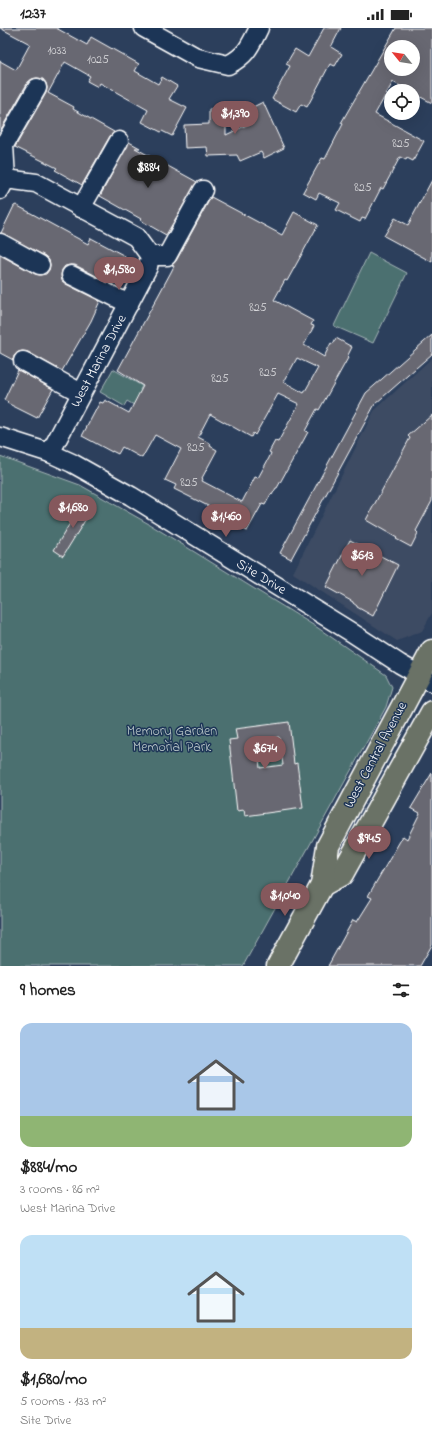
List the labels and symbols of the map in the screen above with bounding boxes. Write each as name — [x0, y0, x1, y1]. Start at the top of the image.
north arrow — [384, 40, 420, 76]
house number: 1033 — [48, 42, 66, 60]
house number: 1025 — [87, 51, 109, 69]
pin: $1,390 — [202, 101, 268, 135]
house number: 825 — [392, 135, 410, 153]
pin: $884 — [124, 155, 172, 189]
house number: 825 — [354, 179, 372, 197]
pin: $1,580 — [86, 257, 152, 291]
house number: 825 — [249, 299, 267, 317]
street label: West Marina Drive — [66, 310, 133, 411]
house number: 825 — [259, 364, 277, 382]
house number: 825 — [211, 370, 229, 388]
house number: 825 — [187, 439, 205, 457]
house number: 825 — [180, 474, 198, 492]
pin: $1,680 — [40, 495, 106, 529]
pin: $1,460 — [193, 504, 259, 538]
pin: $613 — [338, 543, 386, 577]
street label: Site Drive — [232, 554, 291, 601]
street label: West Central Avenue — [339, 698, 413, 812]
park label: Memory Garden Memorial Park — [127, 721, 217, 758]
pin: $674 — [241, 736, 289, 770]
pin: $945 — [345, 826, 393, 860]
pin: $1,040 — [252, 883, 318, 917]

